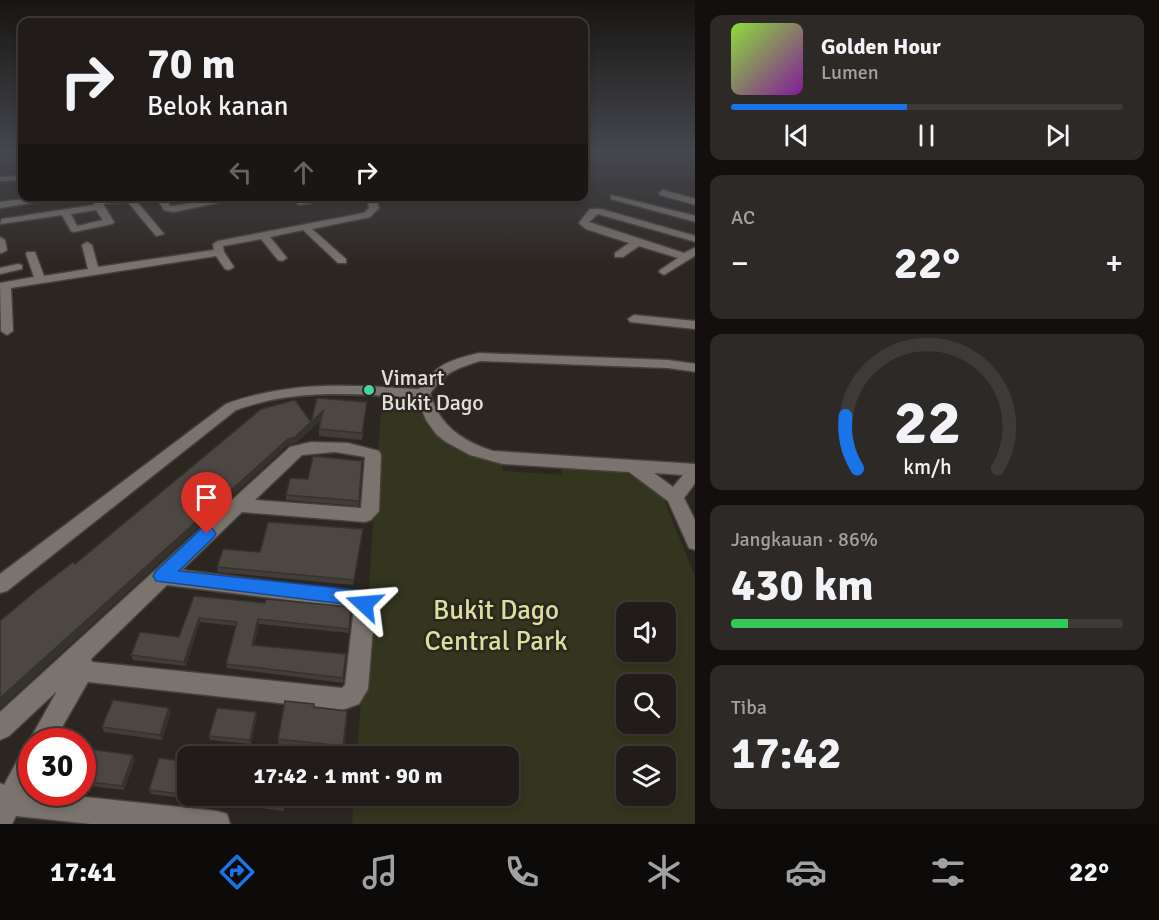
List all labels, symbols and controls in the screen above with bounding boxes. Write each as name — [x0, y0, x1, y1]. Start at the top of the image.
text: Golden Hour — [821, 33, 941, 60]
text: 70 m — [147, 39, 236, 90]
icon: right — [48, 42, 126, 120]
text: Lumen — [821, 60, 879, 85]
text: Belok kanan — [147, 90, 288, 123]
icon: previous — [780, 119, 813, 152]
icon: pause — [910, 119, 943, 152]
icon: next — [1041, 119, 1074, 152]
icon: left — [224, 156, 257, 189]
icon: ahead — [287, 156, 320, 189]
icon: right — [350, 156, 383, 189]
text: AC — [731, 205, 755, 230]
text: 22° — [894, 236, 960, 291]
text: − — [731, 243, 749, 284]
text: + — [1105, 243, 1123, 284]
place label: Vimart Bukit Dago — [381, 364, 484, 416]
marker: Vimart Bukit Dago — [362, 383, 376, 397]
text: 22 — [893, 384, 961, 461]
text: km/h — [903, 454, 951, 480]
pin — [181, 472, 232, 534]
icon: arrive — [190, 481, 223, 514]
text: Jangkauan · 86% — [731, 527, 878, 552]
text: 430 km — [731, 558, 874, 613]
position arrow — [332, 572, 396, 636]
park label: Bukit Dago Central Park — [425, 594, 568, 658]
map controls — [616, 602, 676, 806]
button: sound — [616, 602, 676, 662]
button: search — [616, 674, 676, 734]
text: Tiba — [731, 695, 767, 720]
text: 17:42 — [731, 726, 841, 781]
speed limit sign: 30 — [18, 728, 96, 806]
button: layers — [616, 746, 676, 806]
text: 17:42 · 1 mnt · 90 m — [253, 762, 443, 789]
icon: directions — [216, 851, 258, 893]
icon: music — [359, 851, 401, 893]
icon: phone — [501, 851, 543, 893]
icon: climate — [643, 851, 685, 893]
icon: car — [785, 851, 827, 893]
icon: filters — [927, 851, 969, 893]
text: 17:41 — [50, 856, 116, 889]
text: 22° — [1069, 856, 1109, 889]

